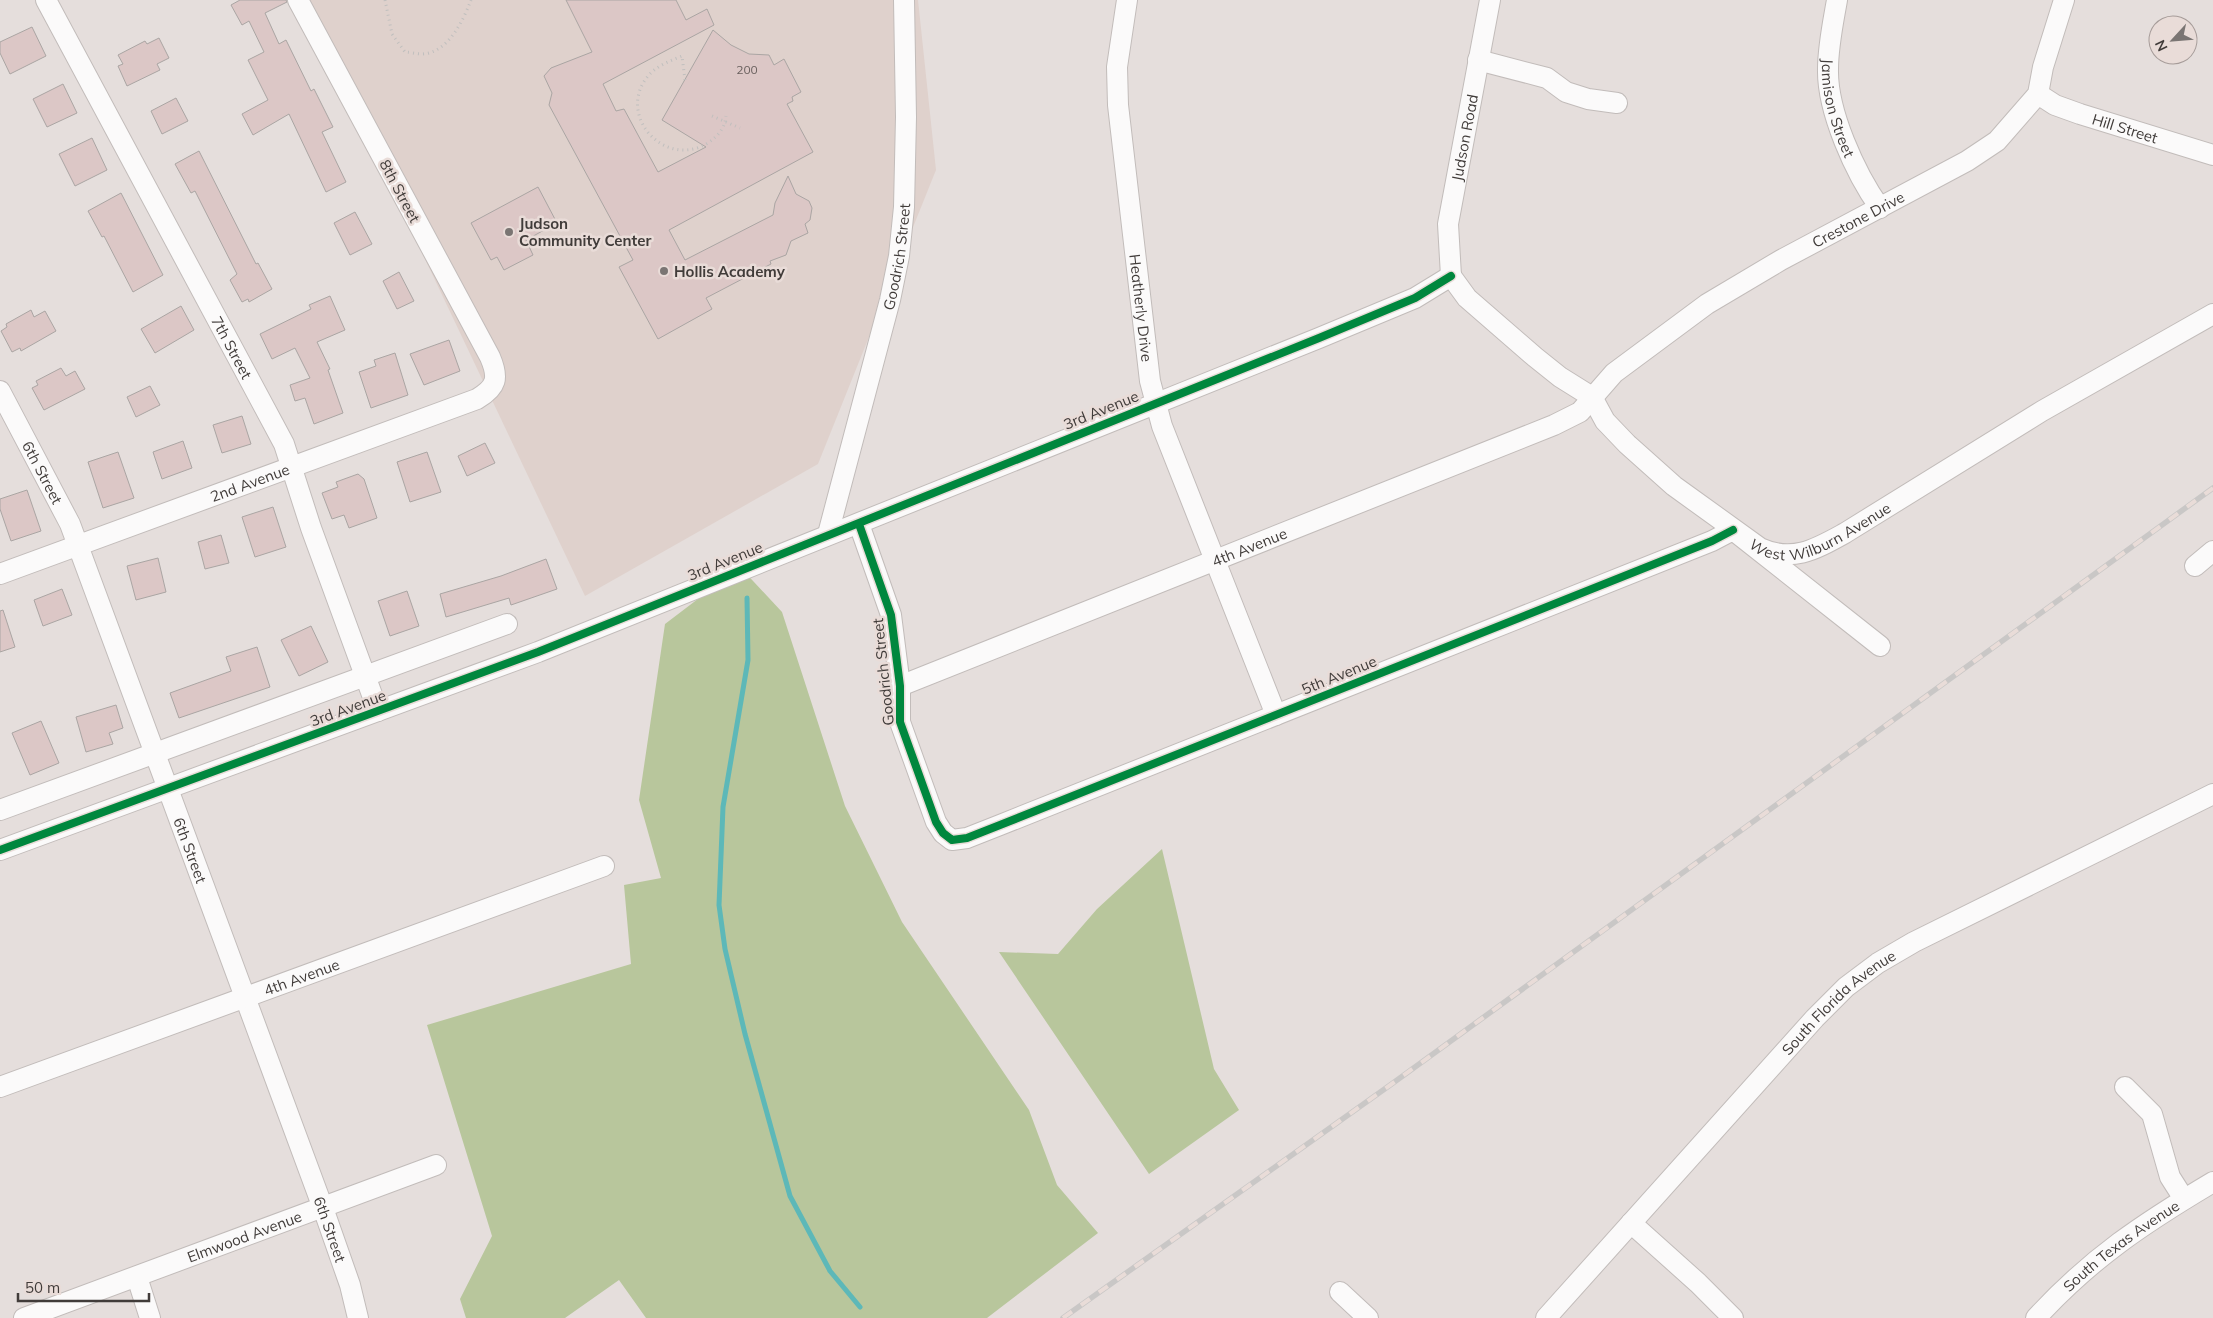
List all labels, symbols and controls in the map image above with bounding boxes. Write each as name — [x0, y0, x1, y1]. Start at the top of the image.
north arrow — [2148, 15, 2198, 65]
text: N — [2151, 37, 2172, 54]
street label: Jamison Street — [1818, 58, 1859, 160]
house number: 200 — [736, 62, 758, 77]
street label: Judson Road — [1447, 93, 1482, 183]
street label: Hill Street — [2090, 109, 2160, 147]
street label: 8th Street — [376, 156, 424, 226]
street label: Crestone Drive — [1808, 187, 1907, 251]
street label: Goodrich Street — [878, 203, 914, 312]
place label: Judson Community Center — [519, 214, 651, 250]
marker: Judson Community Center — [503, 226, 515, 238]
street label: Heatherly Drive — [1126, 253, 1157, 363]
place label: Hollis Academy — [674, 262, 786, 281]
marker: Hollis Academy — [658, 265, 670, 277]
street label: 7th Street — [208, 313, 257, 382]
street label: 3rd Avenue — [1061, 386, 1141, 434]
street label: 6th Street — [18, 438, 67, 507]
street label: 2nd Avenue — [207, 459, 292, 506]
street label: West Wilburn Avenue — [1746, 498, 1894, 564]
street label: 4th Avenue — [1209, 523, 1290, 570]
street label: 3rd Avenue — [685, 537, 765, 585]
street label: Goodrich Street — [868, 617, 898, 727]
street label: 5th Avenue — [1299, 651, 1379, 699]
street label: 3rd Avenue — [307, 685, 389, 731]
street label: 6th Street — [170, 815, 211, 886]
street label: South Florida Avenue — [1777, 945, 1899, 1059]
street label: 4th Avenue — [261, 954, 342, 999]
street label: 6th Street — [310, 1194, 351, 1265]
street label: South Texas Avenue — [2059, 1196, 2182, 1295]
street label: Elmwood Avenue — [184, 1206, 304, 1266]
scale bar — [18, 1270, 149, 1302]
text: 50 m — [25, 1278, 60, 1297]

